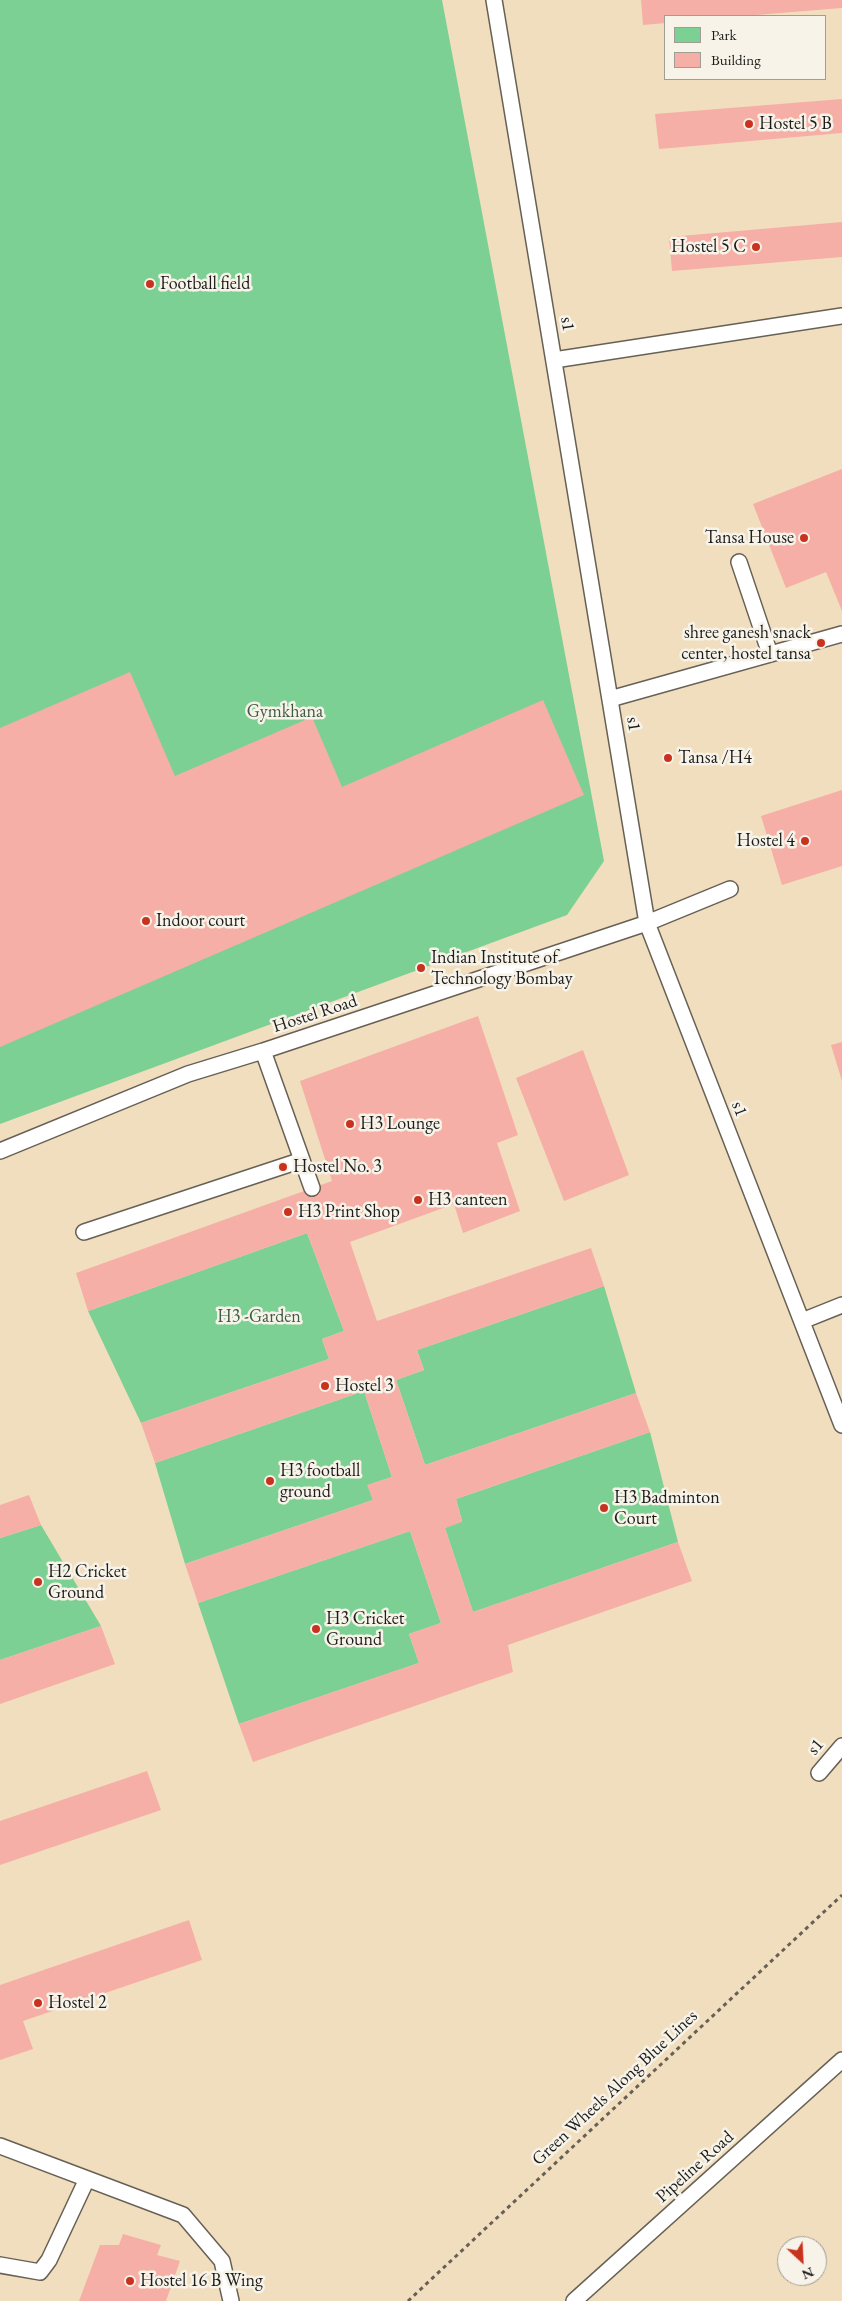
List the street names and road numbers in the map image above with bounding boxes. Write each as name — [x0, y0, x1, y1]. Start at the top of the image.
street label: s1 — [555, 315, 579, 333]
street label: s1 — [621, 715, 645, 733]
street label: Hostel Road — [270, 990, 360, 1038]
street label: s1 — [726, 1098, 752, 1120]
street label: s1 — [803, 1735, 829, 1759]
street label: Green Wheels Along Blue Lines — [528, 2006, 702, 2170]
street label: Pipeline Road — [652, 2126, 738, 2208]

